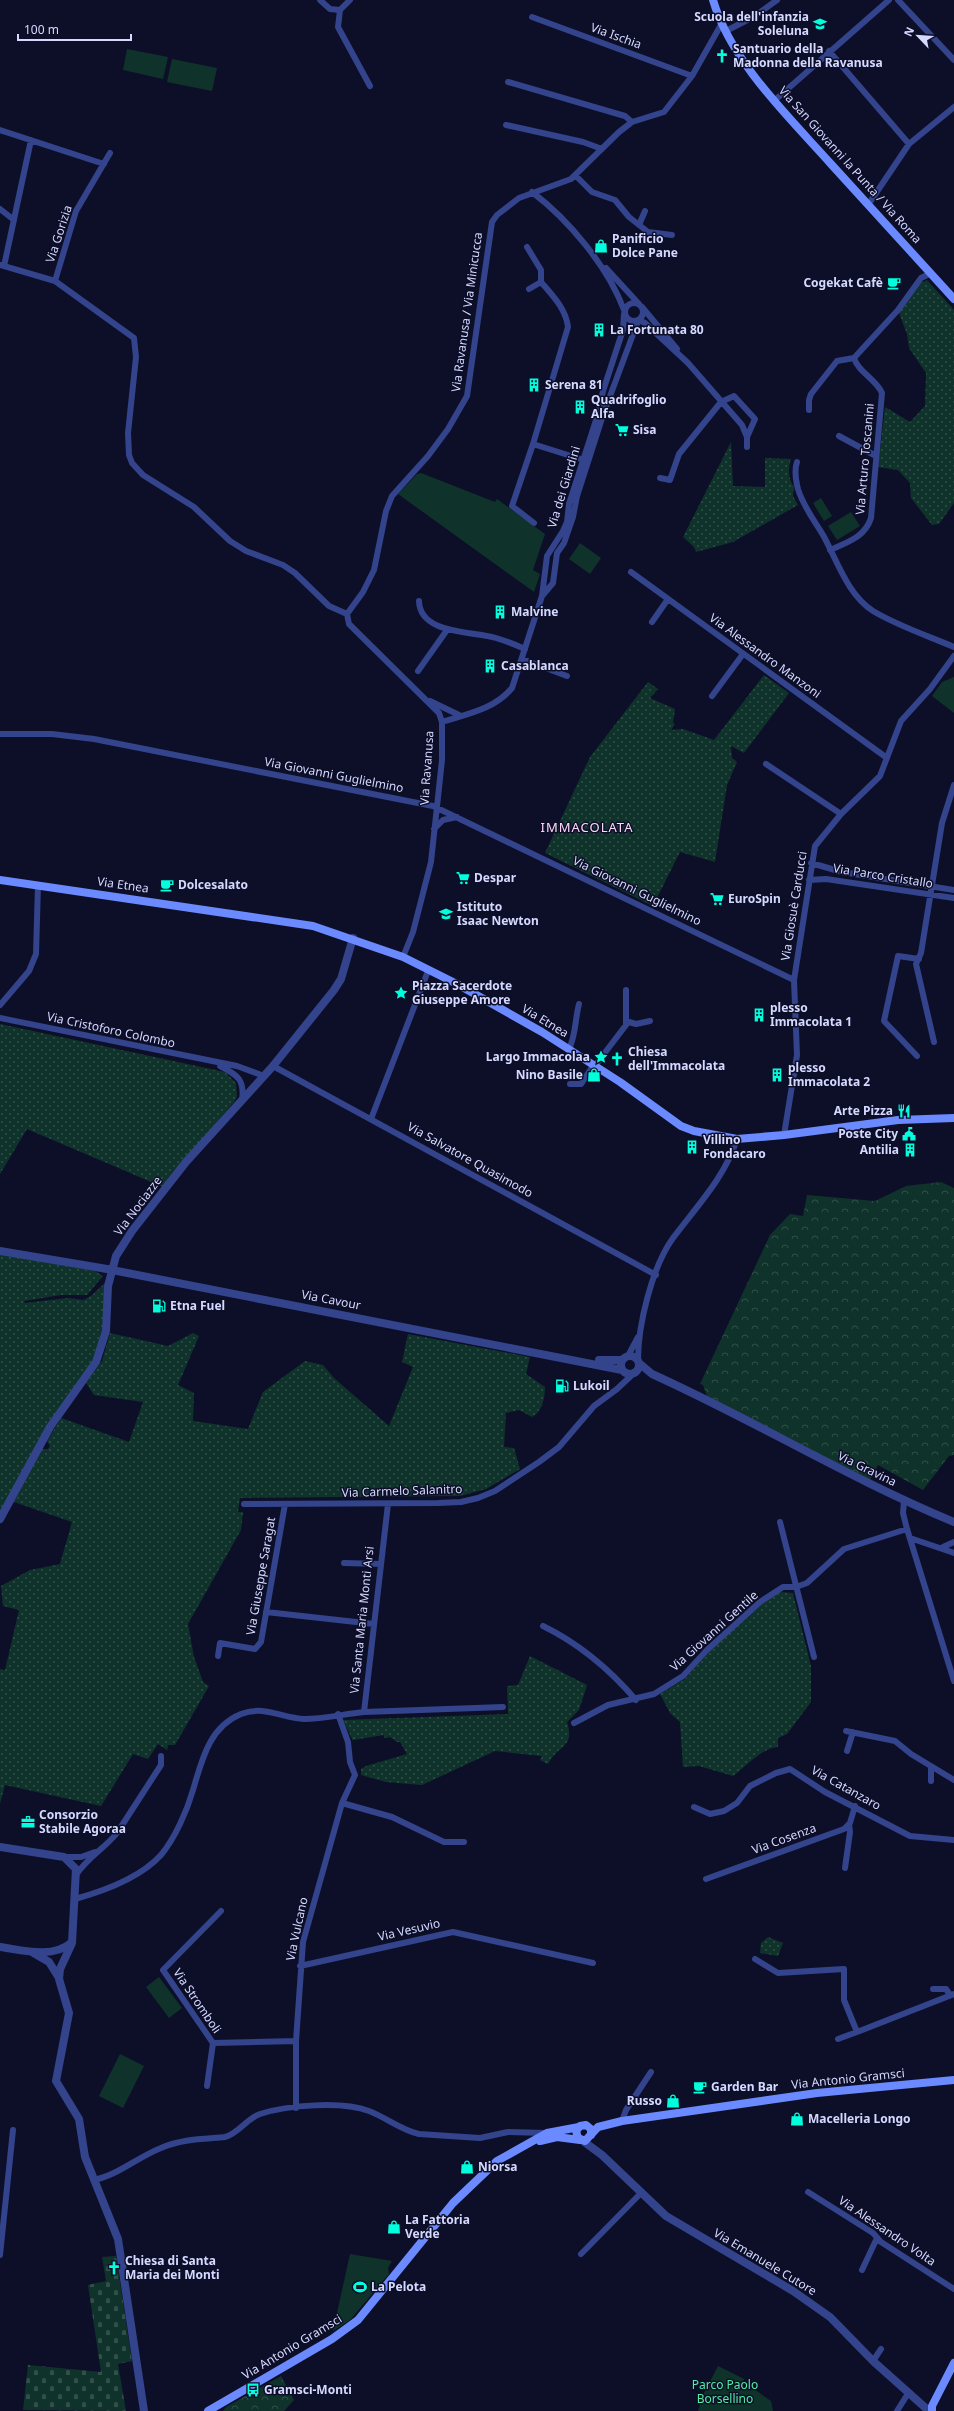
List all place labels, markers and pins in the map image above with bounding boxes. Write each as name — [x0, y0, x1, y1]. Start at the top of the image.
place label: Scuola dell'infanzia Soleluna — [694, 8, 809, 39]
school or university icon: Scuola dell'infanzia Soleluna — [812, 16, 828, 32]
place label: Santuario della Madonna della Ravanusa — [733, 40, 883, 71]
church icon: Santuario della Madonna della Ravanusa — [714, 48, 730, 64]
place label: Panificio Dolce Pane — [612, 230, 678, 261]
shop icon: Panificio Dolce Pane — [593, 238, 609, 254]
place label: Cogekat Cafè — [803, 274, 883, 291]
cafe icon: Cogekat Cafè — [886, 275, 902, 291]
place label: La Fortunata 80 — [610, 321, 704, 338]
building icon: La Fortunata 80 — [591, 322, 607, 338]
place label: Serena 81 — [545, 376, 603, 393]
building icon: Serena 81 — [526, 377, 542, 393]
place label: Quadrifoglio Alfa — [591, 391, 666, 422]
building icon: Quadrifoglio Alfa — [572, 399, 588, 415]
place label: Sisa — [633, 421, 656, 438]
supermarket icon: Sisa — [614, 422, 630, 438]
place label: Malvine — [511, 603, 558, 620]
building icon: Malvine — [492, 604, 508, 620]
place label: Casablanca — [501, 657, 569, 674]
building icon: Casablanca — [482, 658, 498, 674]
place label: Despar — [474, 869, 517, 886]
supermarket icon: Despar — [455, 870, 471, 886]
place label: Dolcesalato — [178, 876, 248, 893]
cafe icon: Dolcesalato — [159, 877, 175, 893]
place label: EuroSpin — [728, 890, 781, 907]
supermarket icon: EuroSpin — [709, 891, 725, 907]
place label: Istituto Isaac Newton — [457, 898, 539, 929]
school or university icon: Istituto Isaac Newton — [438, 906, 454, 922]
place label: Piazza Sacerdote Giuseppe Amore — [412, 977, 512, 1008]
place icon: Piazza Sacerdote Giuseppe Amore — [393, 985, 409, 1001]
place label: plesso Immacolata 1 — [770, 999, 852, 1030]
building icon: plesso Immacolata 1 — [751, 1007, 767, 1023]
place label: Chiesa dell'Immacolata — [628, 1043, 725, 1074]
place label: Largo Immacolaa — [486, 1048, 590, 1065]
place icon: Largo Immacolaa — [593, 1049, 609, 1065]
church icon: Chiesa dell'Immacolata — [609, 1051, 625, 1067]
place label: plesso Immacolata 2 — [788, 1059, 870, 1090]
place label: Nino Basile — [516, 1066, 583, 1083]
shop icon: Nino Basile — [586, 1067, 602, 1083]
building icon: plesso Immacolata 2 — [769, 1067, 785, 1083]
place label: Arte Pizza — [834, 1102, 893, 1119]
restaurant icon: Arte Pizza — [896, 1103, 912, 1119]
place label: Poste City — [838, 1125, 898, 1142]
public building icon: Poste City — [901, 1126, 917, 1142]
place label: Villino Fondacaro — [703, 1131, 766, 1162]
building icon: Villino Fondacaro — [684, 1139, 700, 1155]
place label: Antilia — [860, 1141, 899, 1158]
building icon: Antilia — [902, 1142, 918, 1158]
place label: Etna Fuel — [170, 1297, 225, 1314]
fuel station icon: Etna Fuel — [151, 1298, 167, 1314]
place label: Lukoil — [573, 1377, 610, 1394]
fuel station icon: Lukoil — [554, 1378, 570, 1394]
place label: Consorzio Stabile Agoraa — [39, 1806, 126, 1837]
office icon: Consorzio Stabile Agoraa — [20, 1814, 36, 1830]
place label: Garden Bar — [711, 2078, 779, 2095]
cafe icon: Garden Bar — [692, 2079, 708, 2095]
place label: Russo — [627, 2092, 662, 2109]
shop icon: Russo — [665, 2093, 681, 2109]
place label: Macelleria Longo — [808, 2110, 911, 2127]
shop icon: Macelleria Longo — [789, 2111, 805, 2127]
place label: Niorsa — [478, 2158, 517, 2175]
shop icon: Niorsa — [459, 2159, 475, 2175]
place label: La Fattoria Verde — [405, 2211, 470, 2242]
shop icon: La Fattoria Verde — [386, 2219, 402, 2235]
place label: Chiesa di Santa Maria dei Monti — [125, 2252, 220, 2283]
church icon: Chiesa di Santa Maria dei Monti — [106, 2260, 122, 2276]
place label: La Pelota — [371, 2278, 426, 2295]
sports icon: La Pelota — [352, 2279, 368, 2295]
place label: Gramsci-Monti — [264, 2381, 352, 2398]
bus stop icon: Gramsci-Monti — [245, 2382, 261, 2398]

